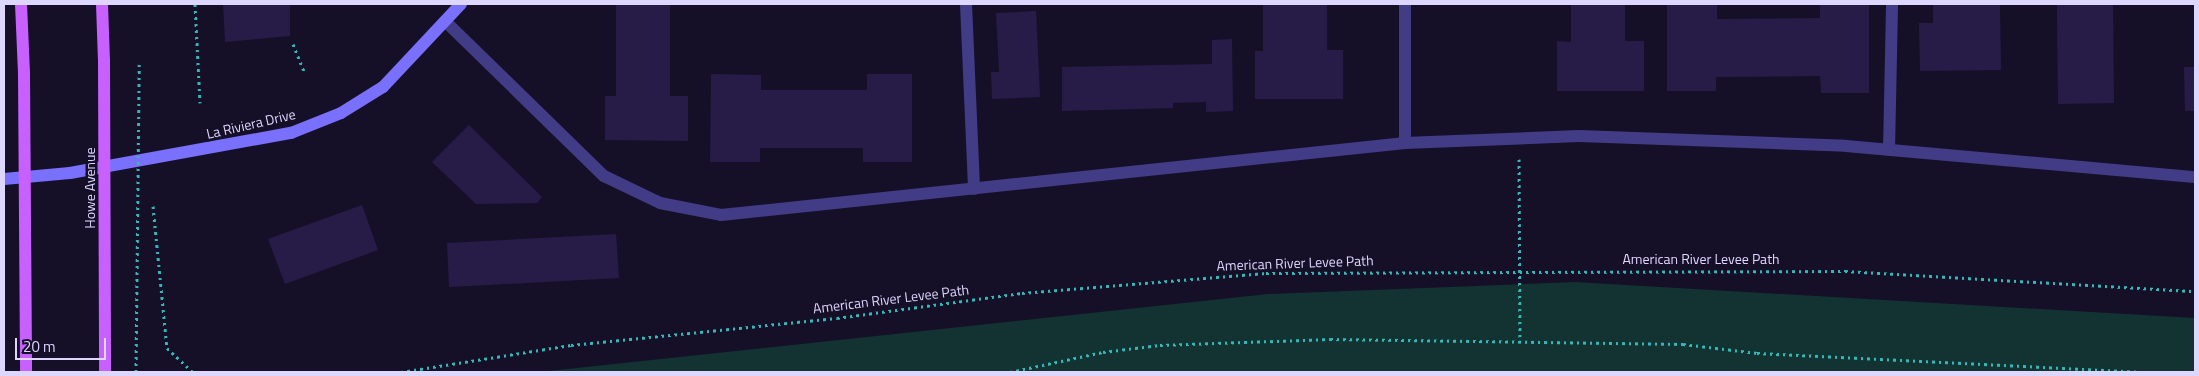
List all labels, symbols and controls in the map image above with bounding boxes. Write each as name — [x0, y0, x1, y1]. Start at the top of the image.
street label: La Riviera Drive — [205, 106, 297, 142]
street label: Howe Avenue — [82, 147, 98, 229]
street label: American River Levee Path — [1622, 251, 1780, 267]
street label: American River Levee Path — [1216, 252, 1374, 274]
street label: American River Levee Path — [812, 281, 970, 317]
scale bar — [18, 328, 109, 360]
text: 20 m — [23, 335, 56, 358]

